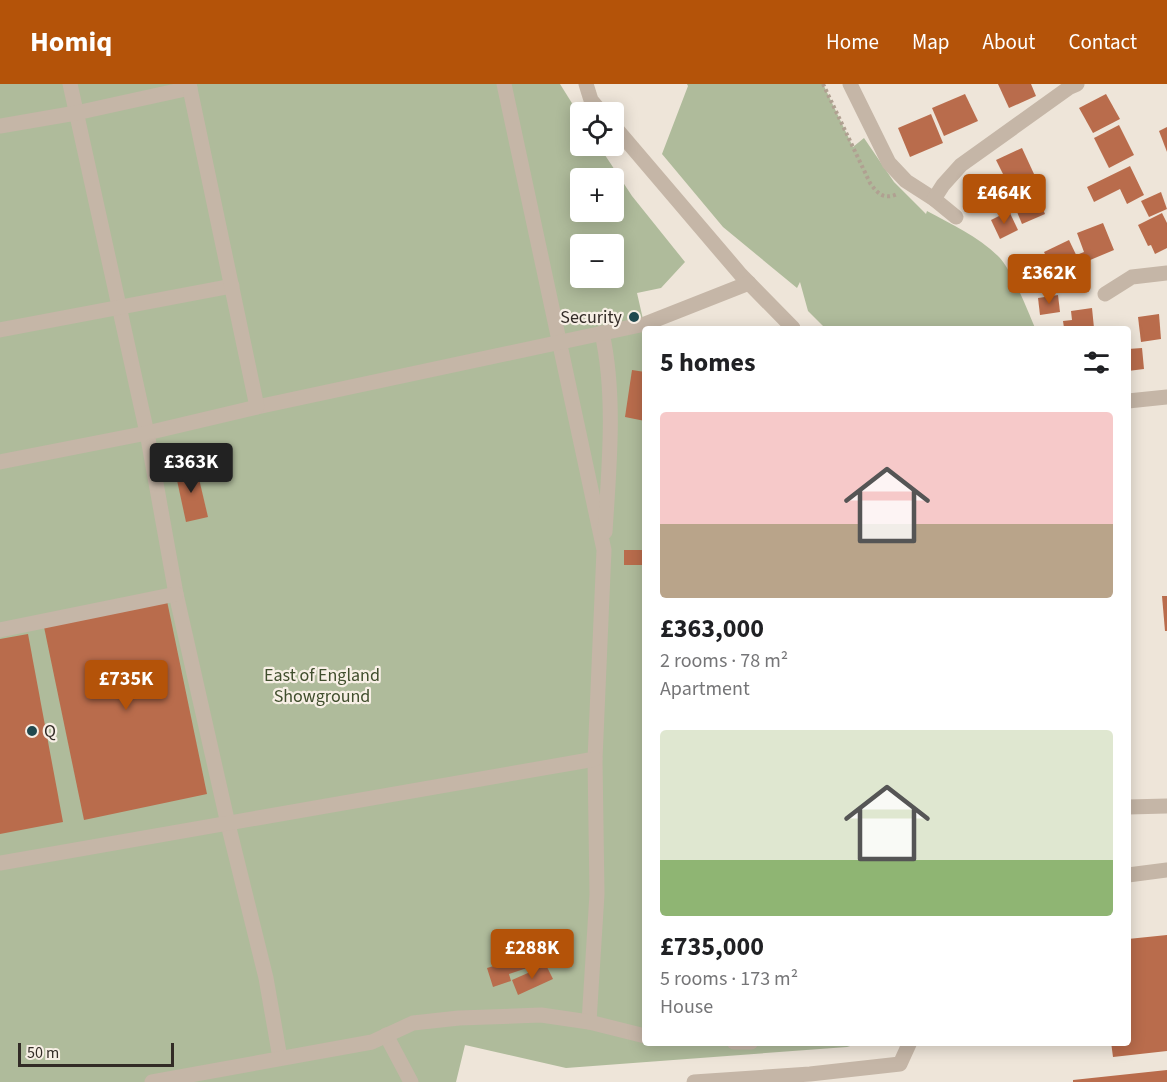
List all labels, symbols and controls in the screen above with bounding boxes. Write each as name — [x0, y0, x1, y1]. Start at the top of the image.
text: Homiq — [30, 22, 112, 62]
text: Home — [826, 27, 879, 57]
text: Map — [912, 27, 950, 57]
text: About — [983, 27, 1035, 57]
text: Contact — [1068, 27, 1137, 57]
map controls — [570, 102, 624, 288]
button: locate — [570, 102, 624, 156]
button: + — [570, 168, 624, 222]
pin: £464K — [962, 174, 1046, 225]
text: £464K — [977, 179, 1031, 207]
button: − — [570, 234, 624, 288]
pin: £362K — [1007, 254, 1091, 305]
text: £362K — [1022, 259, 1076, 287]
place label: Security — [560, 305, 623, 330]
marker: Security — [627, 310, 641, 324]
text: 5 homes — [660, 344, 755, 381]
icon: filters — [1080, 346, 1113, 379]
pin: £363K — [149, 443, 233, 494]
text: £363K — [164, 448, 218, 476]
icon: home — [833, 451, 941, 559]
text: £363,000 — [660, 610, 764, 647]
text: 2 rooms · 78 m² — [660, 647, 788, 675]
pin: £735K — [84, 660, 168, 711]
park label: East of England Showground — [264, 663, 380, 709]
text: £735K — [99, 665, 153, 693]
text: Apartment — [660, 675, 750, 703]
place label: Q — [44, 719, 56, 744]
marker: Q — [25, 724, 39, 738]
icon: home — [833, 769, 941, 877]
text: £735,000 — [660, 928, 764, 965]
pin: £288K — [490, 929, 574, 980]
text: £288K — [505, 934, 559, 962]
text: 5 rooms · 173 m² — [660, 965, 798, 993]
text: House — [660, 993, 713, 1021]
scale bar — [18, 1040, 174, 1068]
text: 50 m — [27, 1042, 59, 1064]

